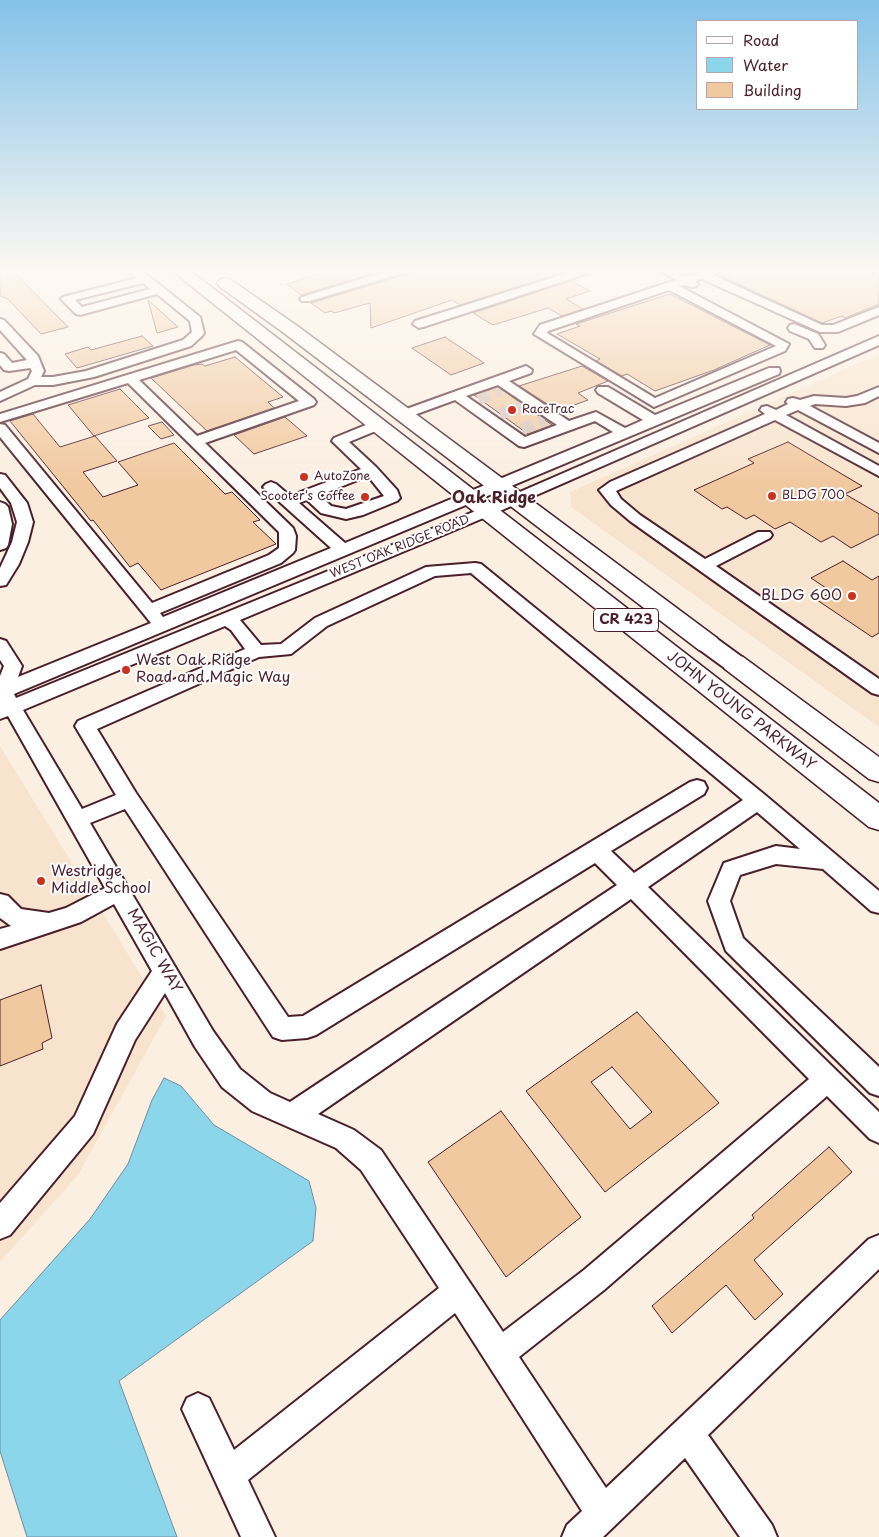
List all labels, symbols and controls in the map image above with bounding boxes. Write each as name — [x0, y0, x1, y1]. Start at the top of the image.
legend — [696, 20, 859, 110]
text: Road — [743, 28, 779, 51]
text: Water — [743, 53, 788, 76]
text: Building — [743, 78, 802, 101]
place label: RaceTrac — [522, 403, 574, 417]
marker: RaceTrac — [506, 404, 518, 416]
place label: AutoZone — [314, 470, 370, 484]
marker: AutoZone — [298, 471, 310, 483]
district label: Oak Ridge — [452, 489, 536, 509]
place label: BLDG 700 — [782, 489, 845, 503]
place label: Scooter's Coffee — [260, 490, 355, 504]
marker: BLDG 700 — [766, 490, 778, 502]
marker: Scooter's Coffee — [359, 491, 371, 503]
street label: WEST OAK RIDGE ROAD — [328, 512, 472, 582]
place label: BLDG 600 — [761, 587, 842, 605]
marker: BLDG 600 — [846, 590, 858, 602]
road number: CR 423 — [594, 608, 658, 632]
street label: JOHN YOUNG PARKWAY — [663, 647, 819, 775]
place label: West Oak Ridge Road and Magic Way — [136, 652, 290, 687]
marker: West Oak Ridge Road and Magic Way — [120, 664, 132, 676]
place label: Westridge Middle School — [51, 863, 151, 898]
marker: Westridge Middle School — [35, 875, 47, 887]
street label: MAGIC WAY — [123, 906, 185, 996]

